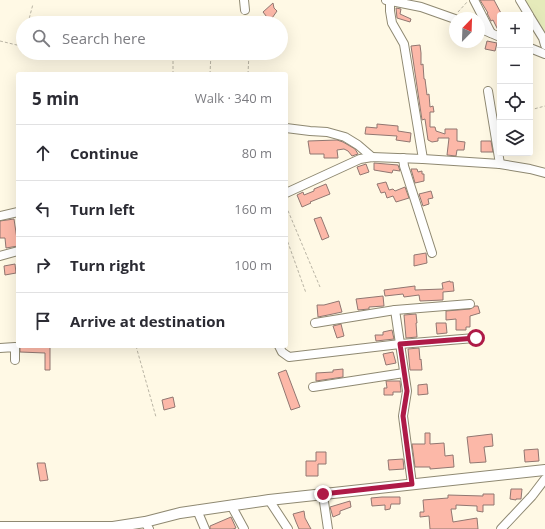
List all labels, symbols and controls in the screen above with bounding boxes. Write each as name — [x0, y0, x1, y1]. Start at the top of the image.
north arrow — [449, 12, 485, 48]
map controls — [497, 12, 533, 156]
button: + — [497, 12, 533, 48]
search box — [16, 16, 288, 60]
icon: search — [30, 27, 52, 49]
text: Search here — [62, 28, 146, 48]
button: − — [497, 48, 533, 84]
button: locate — [497, 84, 533, 120]
text: 5 min — [32, 87, 79, 110]
text: Walk · 340 m — [195, 89, 272, 107]
button: layers — [497, 120, 533, 156]
icon: ahead — [32, 142, 54, 164]
text: Continue — [70, 143, 138, 163]
text: 80 m — [242, 144, 272, 162]
icon: left — [32, 198, 54, 220]
text: Turn left — [70, 199, 135, 219]
text: 160 m — [234, 200, 272, 218]
icon: right — [32, 254, 54, 276]
text: Turn right — [70, 255, 145, 275]
text: 100 m — [234, 256, 272, 274]
icon: arrive — [32, 310, 54, 332]
text: Arrive at destination — [70, 311, 225, 331]
route start — [467, 329, 485, 347]
route end — [314, 485, 332, 503]

